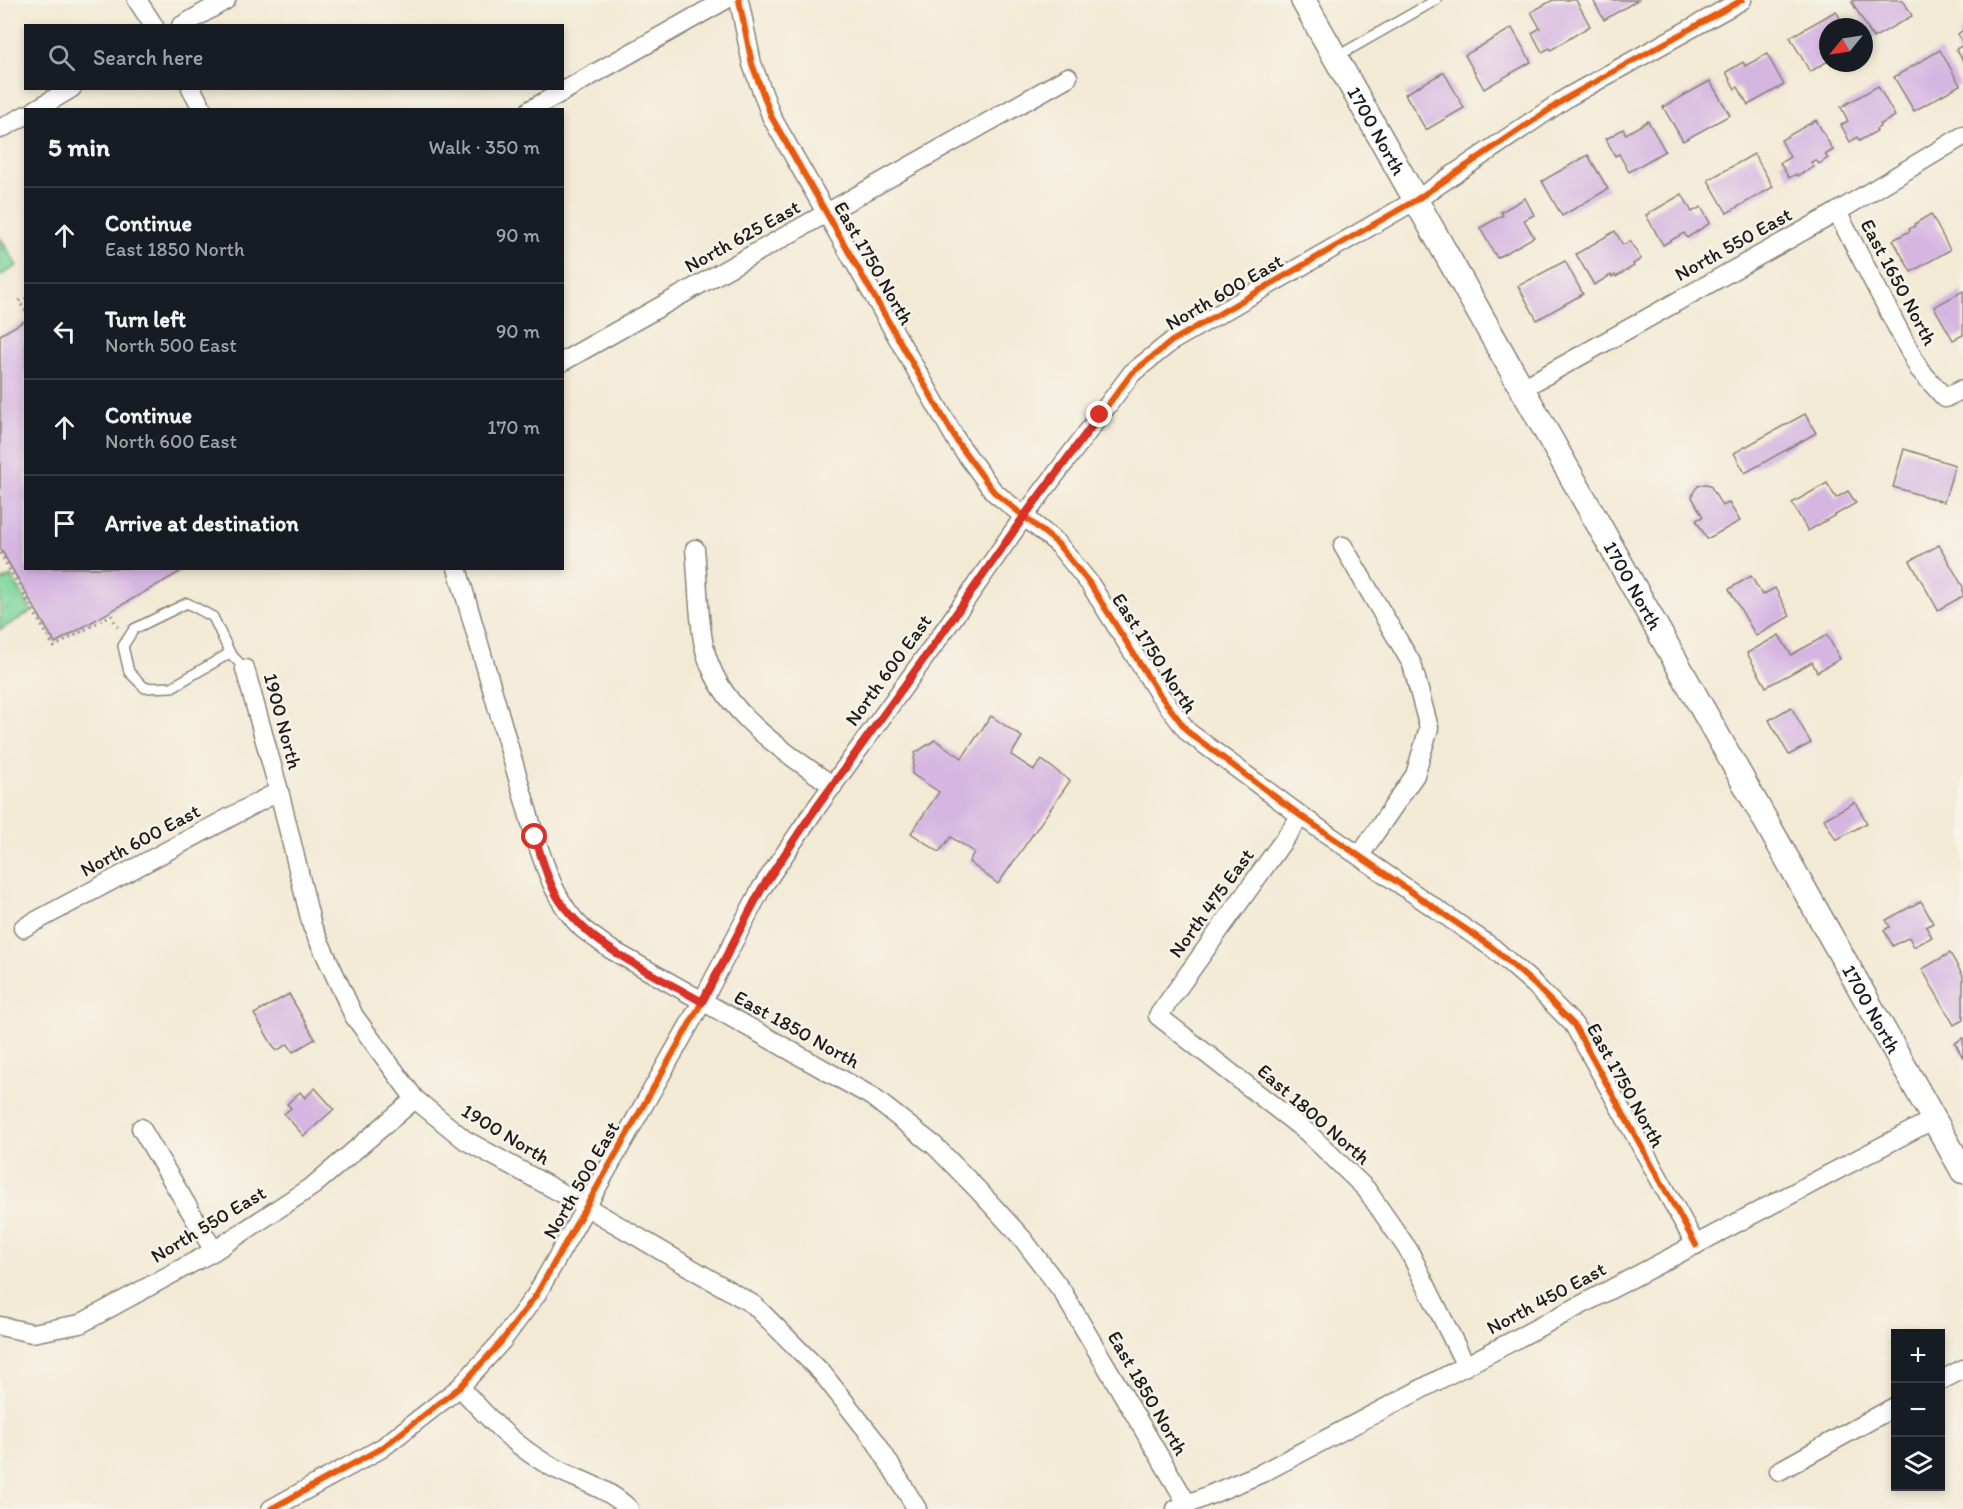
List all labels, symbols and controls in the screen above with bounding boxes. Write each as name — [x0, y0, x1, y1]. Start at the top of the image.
north arrow — [1819, 18, 1873, 72]
search box — [24, 24, 564, 90]
icon: search — [45, 41, 78, 74]
text: Search here — [93, 44, 203, 71]
street label: 1700 North — [1342, 82, 1411, 180]
text: 5 min — [48, 131, 110, 163]
text: Walk · 350 m — [429, 135, 540, 159]
street label: North 625 East — [680, 194, 804, 278]
street label: East 1750 North — [829, 197, 919, 329]
street label: North 550 East — [1670, 202, 1796, 286]
text: Continue — [105, 210, 192, 237]
street label: East 1650 North — [1856, 215, 1942, 349]
icon: ahead — [48, 219, 81, 252]
text: 90 m — [496, 223, 540, 247]
text: East 1850 North — [105, 237, 245, 261]
street label: North 600 East — [1161, 248, 1288, 335]
text: Turn left — [105, 306, 186, 333]
icon: left — [48, 315, 81, 348]
text: 90 m — [496, 319, 540, 343]
text: North 500 East — [105, 333, 237, 357]
route end — [1086, 401, 1112, 427]
text: Continue — [105, 402, 192, 429]
icon: ahead — [48, 411, 81, 444]
text: 170 m — [487, 415, 540, 439]
text: North 600 East — [105, 429, 237, 453]
icon: arrive — [48, 507, 81, 540]
text: Arrive at destination — [105, 510, 299, 537]
street label: 1700 North — [1598, 537, 1668, 634]
street label: East 1750 North — [1107, 588, 1203, 718]
street label: North 600 East — [840, 609, 937, 730]
street label: 1900 North — [259, 670, 307, 772]
street label: North 600 East — [76, 798, 204, 882]
route start — [521, 823, 547, 849]
street label: North 475 East — [1163, 843, 1259, 962]
street label: 1700 North — [1837, 960, 1906, 1058]
street label: East 1850 North — [730, 985, 864, 1074]
street label: East 1750 North — [1582, 1019, 1670, 1152]
street label: East 1800 North — [1253, 1059, 1376, 1170]
street label: 1900 North — [458, 1098, 555, 1170]
street label: North 500 East — [538, 1116, 625, 1243]
street label: North 550 East — [146, 1180, 270, 1268]
street label: North 450 East — [1482, 1256, 1610, 1339]
street label: East 1850 North — [1103, 1327, 1193, 1460]
map controls — [1891, 1329, 1945, 1491]
button: + — [1891, 1329, 1945, 1383]
button: − — [1891, 1383, 1945, 1437]
button: layers — [1891, 1437, 1945, 1491]

